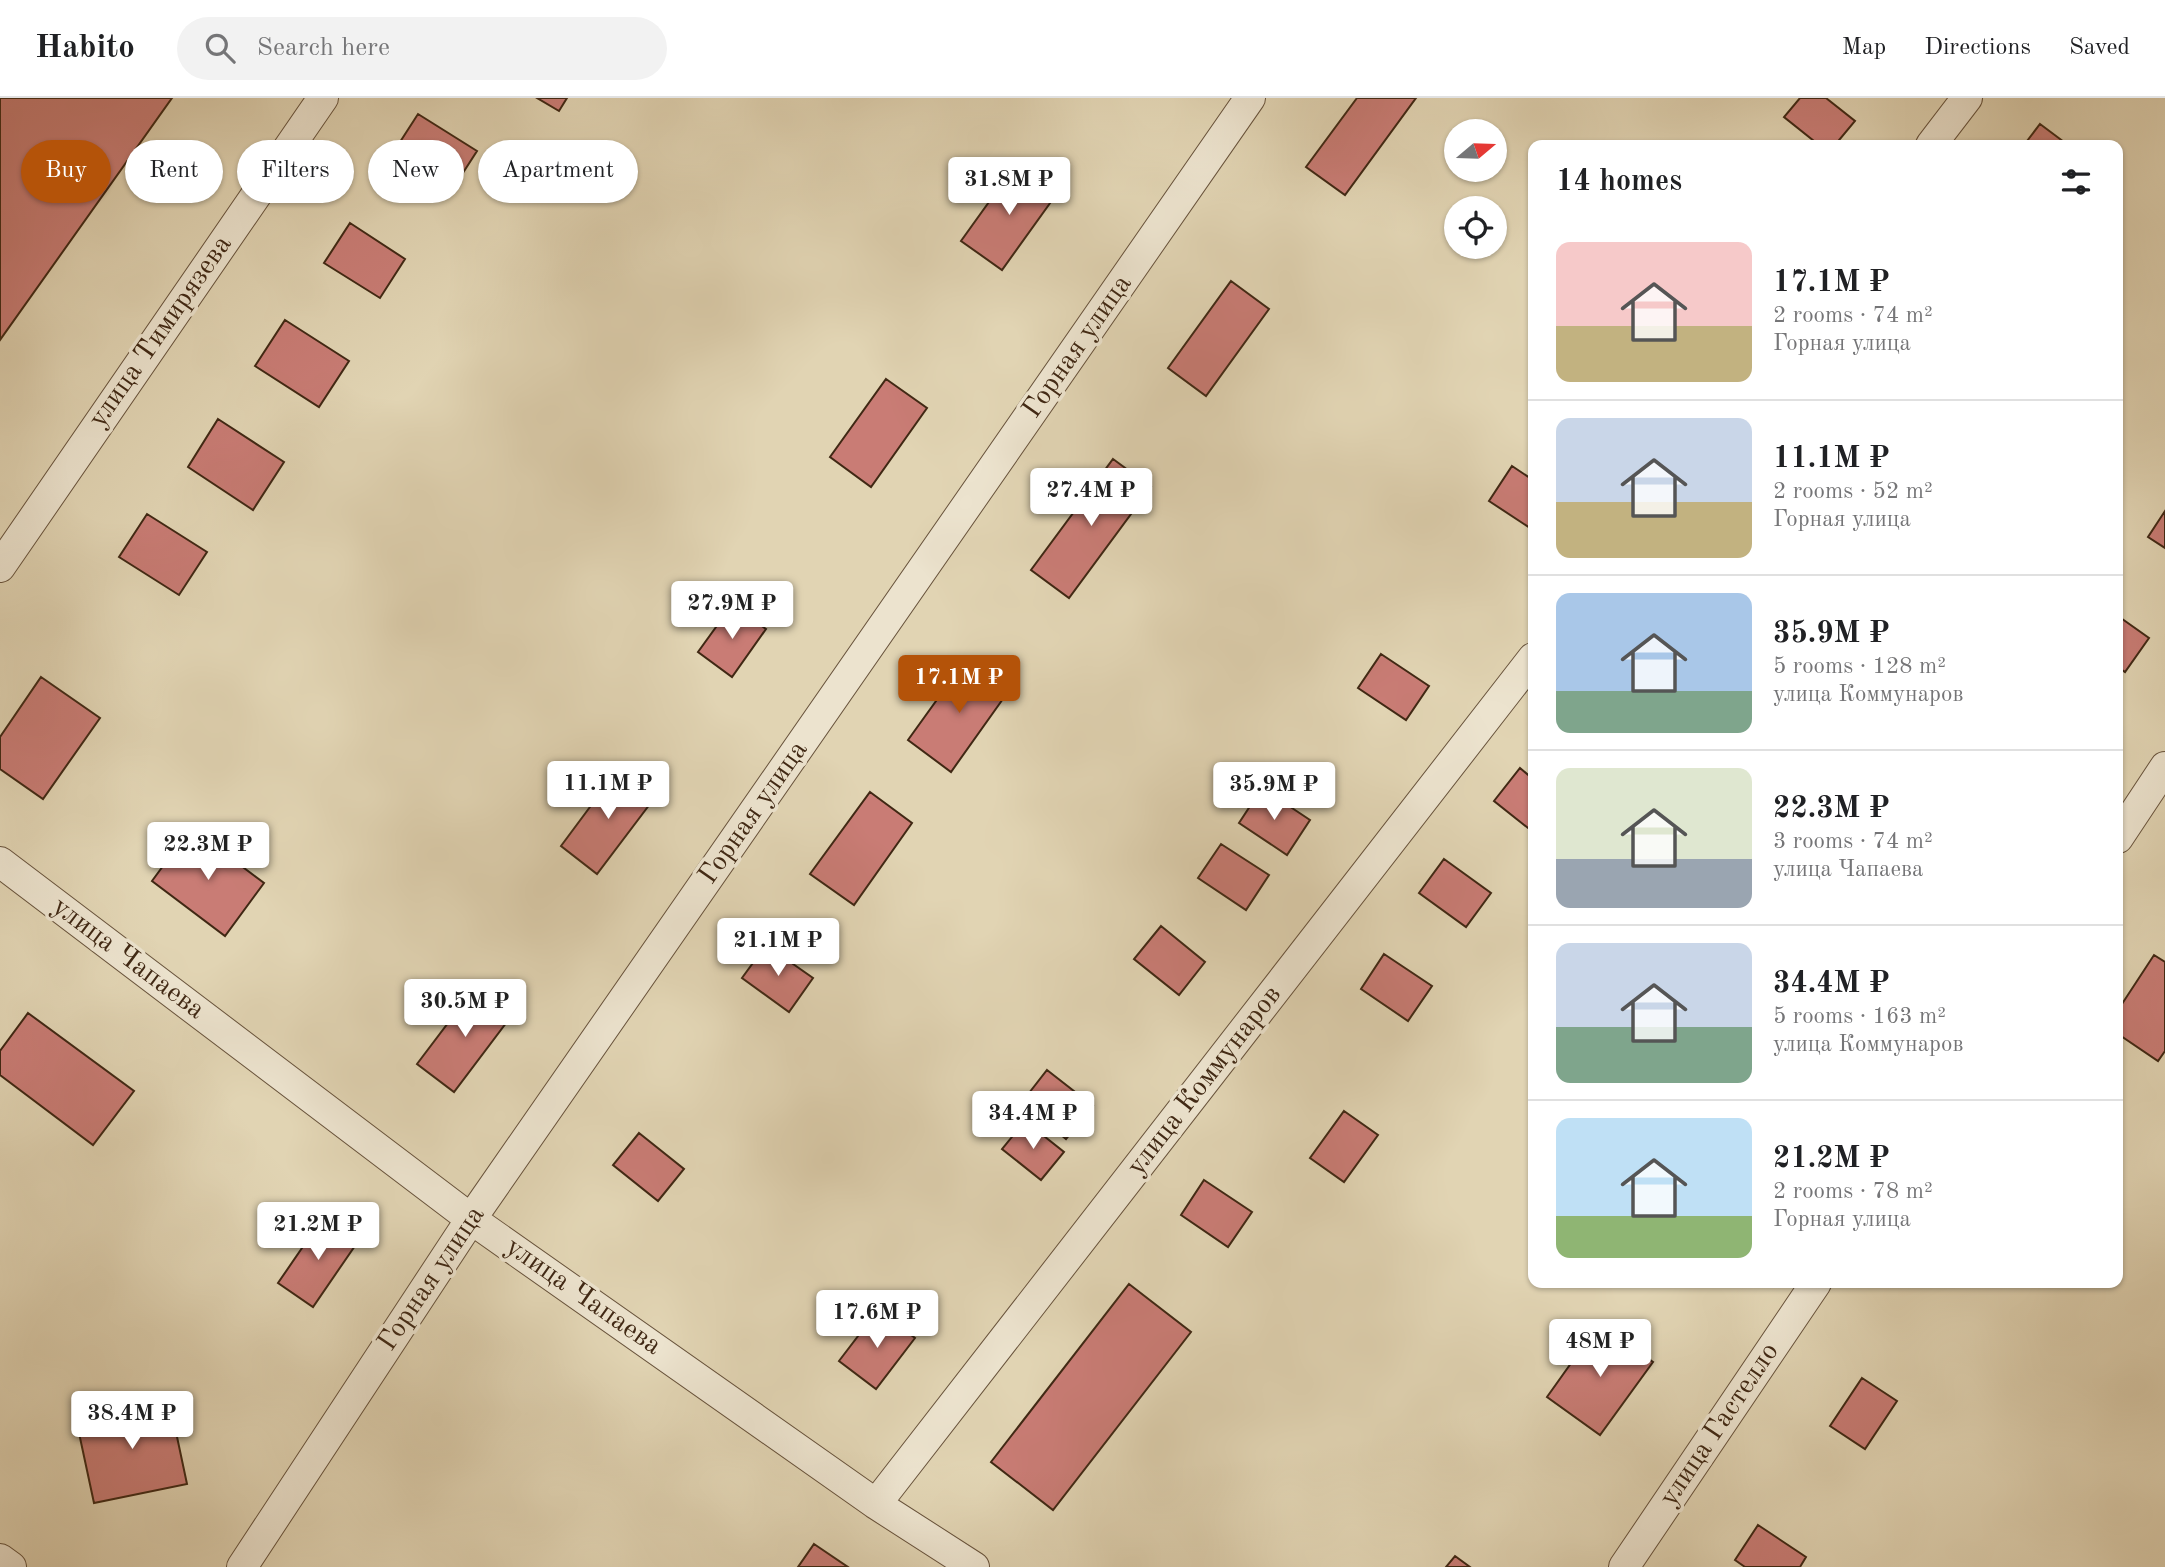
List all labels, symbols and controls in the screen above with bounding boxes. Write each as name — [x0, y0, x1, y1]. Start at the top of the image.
search box — [177, 17, 667, 80]
icon: search — [201, 29, 239, 67]
text: Habito — [35, 32, 135, 65]
text: Search here — [257, 35, 390, 61]
text: Map — [1842, 36, 1886, 60]
text: Directions — [1924, 36, 2031, 60]
text: Saved — [2069, 36, 2130, 60]
north arrow — [1444, 119, 1507, 182]
map controls — [1444, 119, 1507, 259]
chip: Buy — [21, 140, 111, 203]
chip: Rent — [125, 140, 223, 203]
chip: Filters — [237, 140, 354, 203]
chip: New — [368, 140, 464, 203]
chip: Apartment — [478, 140, 638, 203]
pin: 31.8M ₽ — [944, 158, 1074, 217]
icon: filters — [2057, 163, 2095, 201]
text: 14 homes — [1556, 167, 1682, 197]
text: 31.8M ₽ — [964, 168, 1054, 191]
button: locate — [1444, 196, 1507, 259]
street label: улица Тимирязева — [84, 231, 238, 433]
text: 17.1M ₽ — [1773, 268, 1890, 298]
street label: Горная улица — [1018, 270, 1138, 424]
icon: home — [1612, 270, 1696, 354]
text: 2 rooms · 74 m² — [1773, 304, 1933, 327]
text: Горная улица — [1773, 332, 1911, 355]
text: 11.1M ₽ — [1773, 444, 1890, 474]
icon: home — [1612, 446, 1696, 530]
pin: 27.4M ₽ — [1026, 468, 1156, 528]
text: 27.4M ₽ — [1046, 479, 1136, 502]
text: 2 rooms · 52 m² — [1773, 480, 1933, 503]
text: Горная улица — [1773, 508, 1911, 531]
pin: 27.9M ₽ — [667, 582, 797, 641]
text: 27.9M ₽ — [687, 592, 777, 615]
text: 35.9M ₽ — [1773, 619, 1890, 649]
icon: home — [1612, 621, 1696, 705]
text: 5 rooms · 128 m² — [1773, 655, 1946, 678]
pin: 17.1M ₽ — [894, 656, 1024, 715]
text: 17.1M ₽ — [914, 666, 1004, 689]
text: улица Коммунаров — [1773, 683, 1963, 706]
street label: Горная улица — [694, 736, 814, 890]
pin: 11.1M ₽ — [543, 762, 673, 821]
pin: 35.9M ₽ — [1209, 762, 1339, 822]
text: 11.1M ₽ — [563, 772, 653, 795]
text: 35.9M ₽ — [1229, 773, 1319, 796]
text: 22.3M ₽ — [1773, 794, 1890, 824]
icon: home — [1612, 796, 1696, 880]
pin: 22.3M ₽ — [143, 822, 273, 882]
text: 3 rooms · 74 m² — [1773, 830, 1933, 853]
text: 22.3M ₽ — [163, 833, 253, 856]
text: улица Чапаева — [1773, 858, 1923, 881]
street label: улица Чапаева — [46, 893, 210, 1025]
pin: 21.1M ₽ — [713, 918, 843, 978]
text: 21.1M ₽ — [733, 929, 823, 952]
text: 34.4M ₽ — [1773, 969, 1890, 999]
icon: home — [1612, 971, 1696, 1055]
pin: 30.5M ₽ — [400, 979, 530, 1039]
street label: улица Коммунаров — [1123, 981, 1287, 1181]
text: 30.5M ₽ — [420, 990, 510, 1013]
text: 5 rooms · 163 m² — [1773, 1005, 1946, 1028]
text: улица Коммунаров — [1773, 1033, 1963, 1056]
pin: 34.4M ₽ — [968, 1091, 1098, 1151]
text: 34.4M ₽ — [988, 1102, 1078, 1125]
text: 21.2M ₽ — [1773, 1144, 1890, 1174]
icon: home — [1612, 1146, 1696, 1230]
text: 2 rooms · 78 m² — [1773, 1180, 1933, 1203]
street label: Горная улица — [373, 1201, 491, 1356]
pin: 21.2M ₽ — [253, 1202, 383, 1262]
text: Горная улица — [1773, 1208, 1911, 1231]
text: 21.2M ₽ — [273, 1213, 363, 1236]
street label: улица Чапаева — [500, 1233, 666, 1361]
pin: 17.6M ₽ — [812, 1290, 942, 1350]
text: 17.6M ₽ — [832, 1301, 922, 1324]
pin: 48M ₽ — [1551, 1320, 1649, 1379]
text: 48M ₽ — [1565, 1330, 1635, 1353]
street label: улица Гастелло — [1655, 1338, 1785, 1512]
pin: 38.4M ₽ — [67, 1392, 197, 1451]
text: 38.4M ₽ — [87, 1402, 177, 1425]

